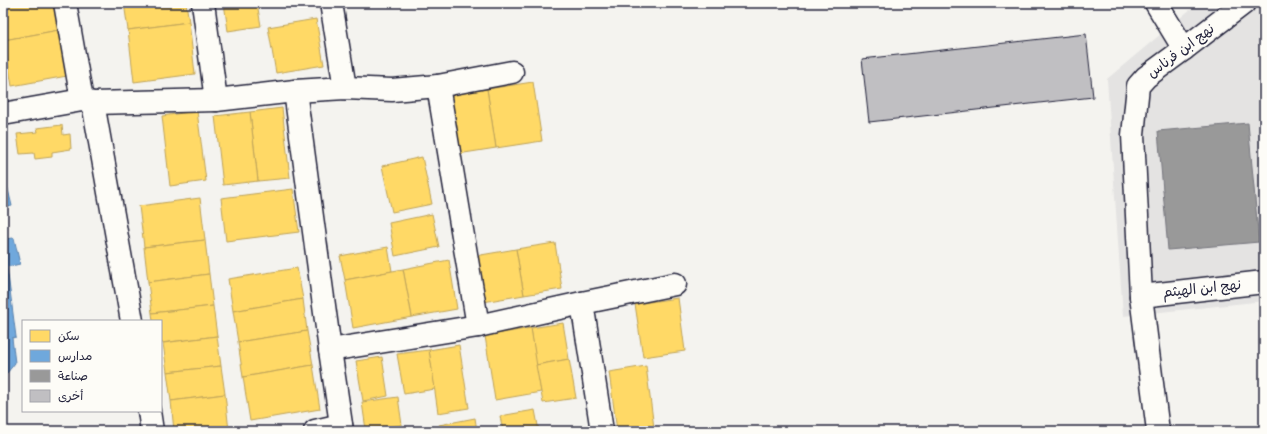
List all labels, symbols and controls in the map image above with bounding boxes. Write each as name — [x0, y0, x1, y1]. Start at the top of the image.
street label: نهج ابن فرناس — [1144, 20, 1218, 82]
street label: نهج ابن الهيثم — [1162, 276, 1242, 303]
legend — [22, 320, 162, 412]
text: سكن — [58, 329, 80, 345]
text: مدارس — [58, 349, 92, 365]
text: صناعة — [58, 369, 88, 385]
text: أخرى — [58, 389, 83, 405]

